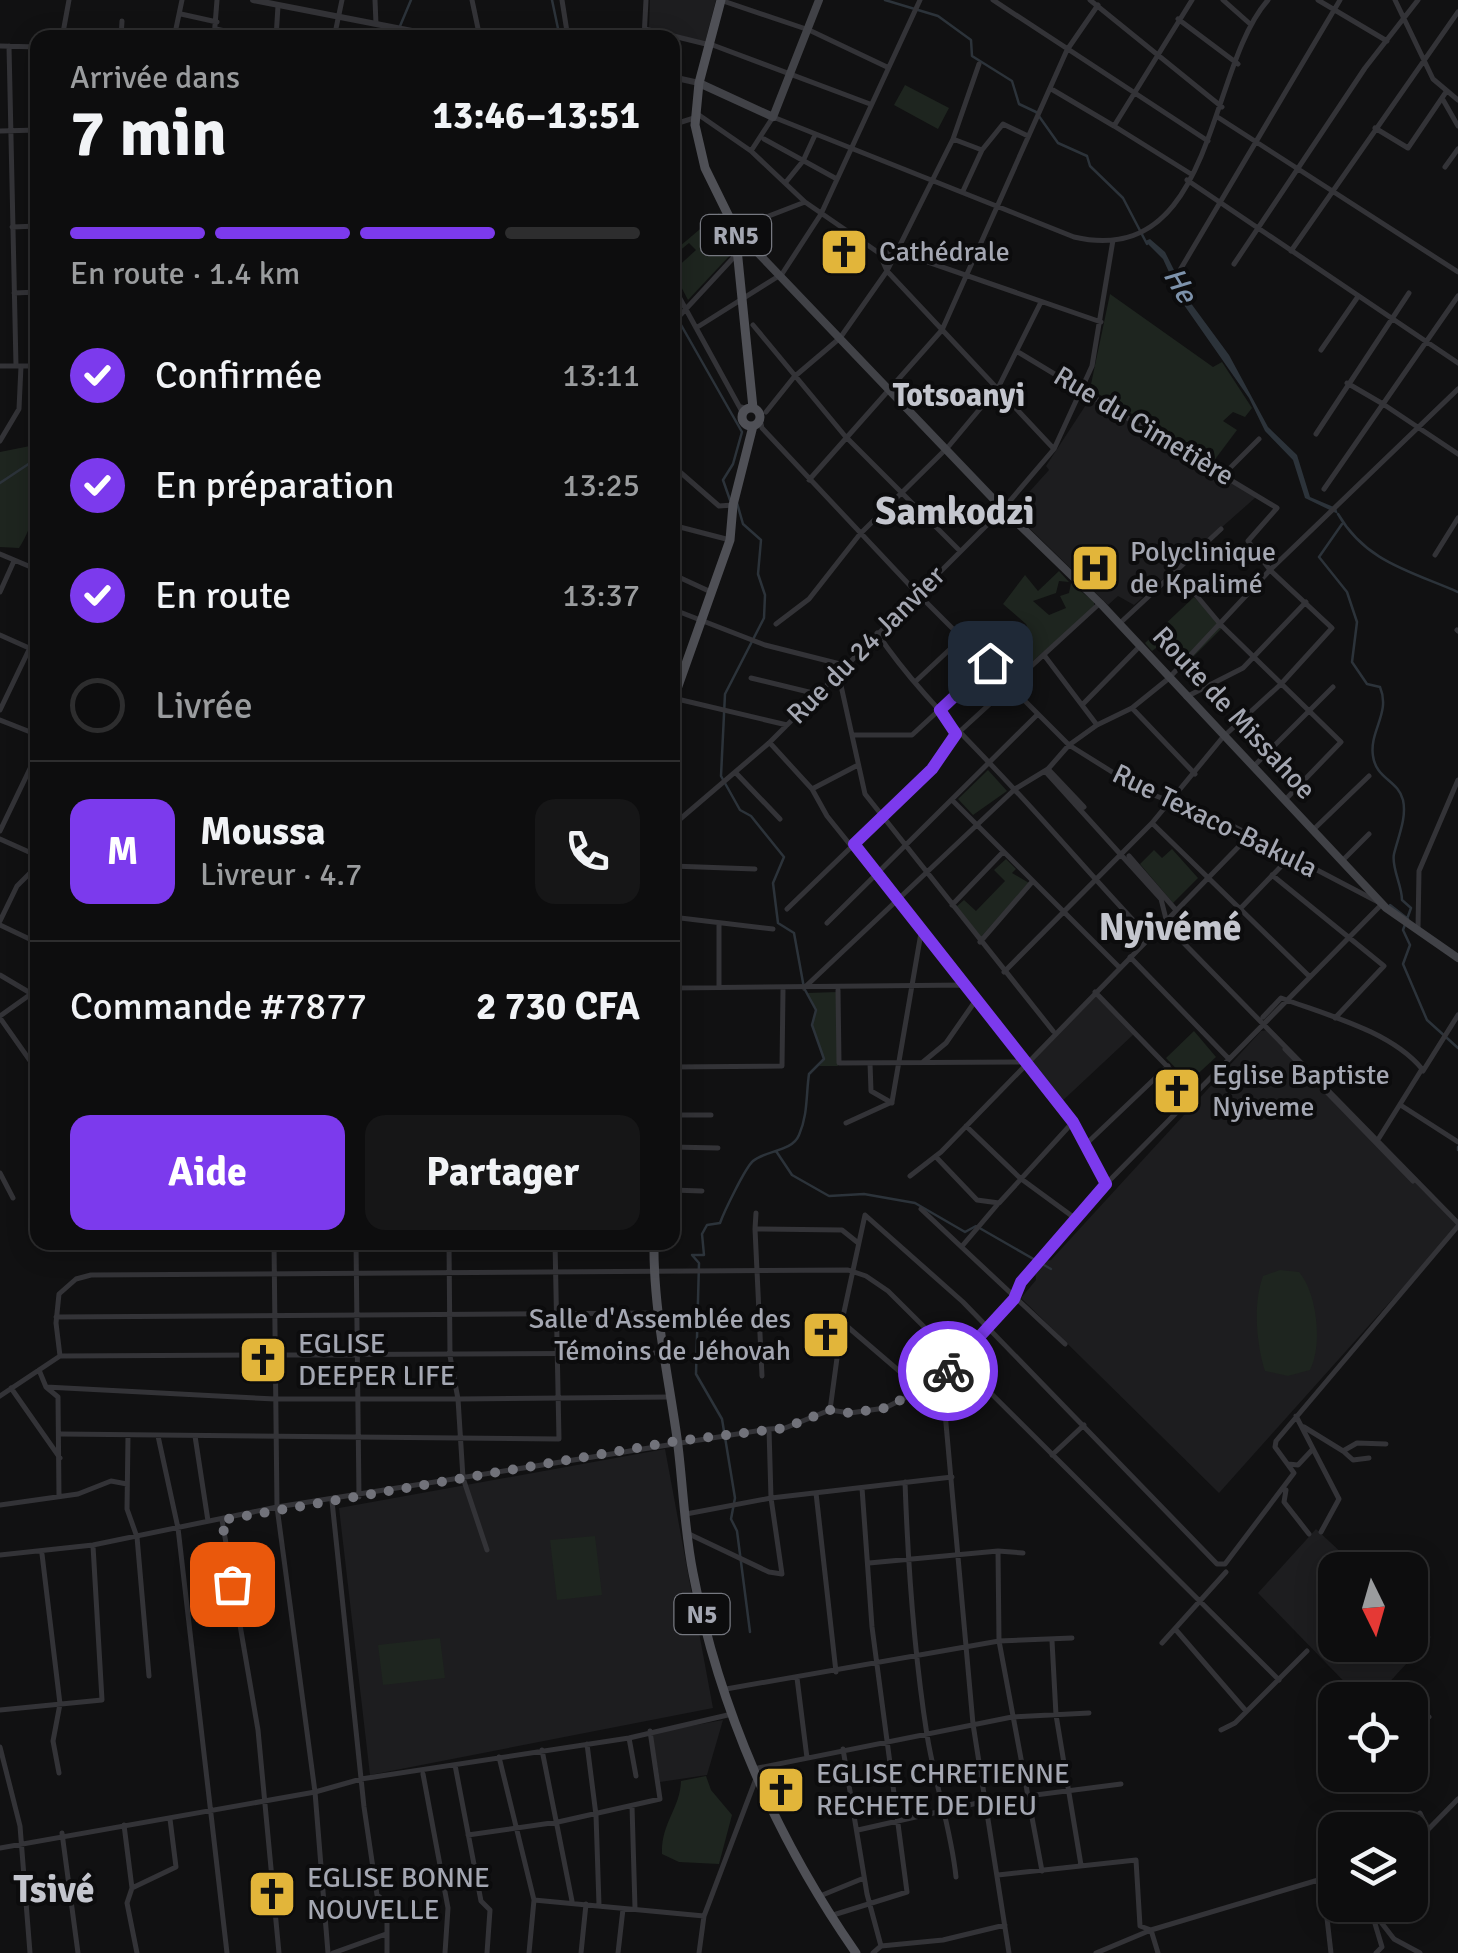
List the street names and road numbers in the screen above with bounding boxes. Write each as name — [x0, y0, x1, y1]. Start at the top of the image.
road number: RN5 — [701, 215, 771, 255]
street label: Rue du Cimetière — [1048, 359, 1240, 493]
street label: Rue du 24 Janvier — [780, 558, 953, 731]
street label: Route de Missahoe — [1145, 620, 1323, 806]
street label: Rue Texaco-Bakula — [1107, 757, 1323, 885]
road number: N5 — [674, 1594, 730, 1634]

